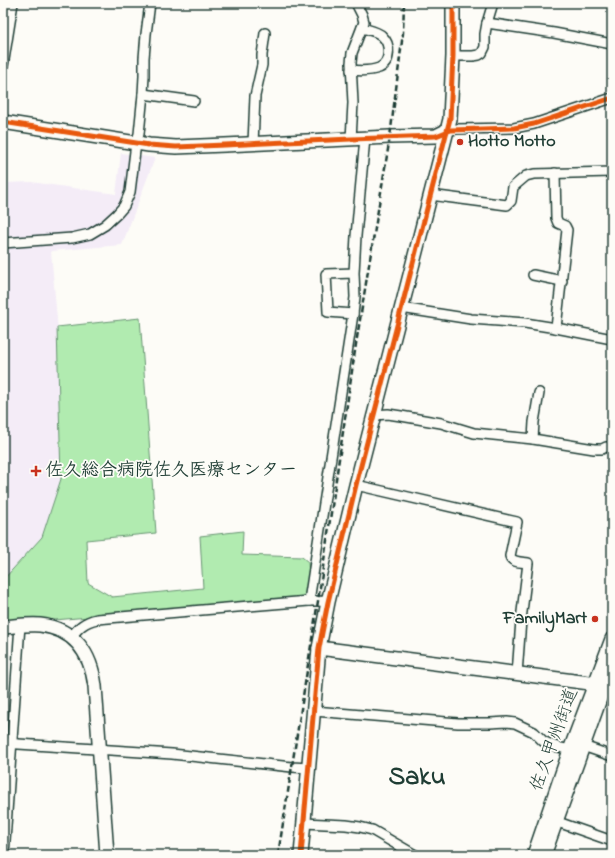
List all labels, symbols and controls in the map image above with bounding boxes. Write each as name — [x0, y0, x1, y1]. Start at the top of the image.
place label: Hotto Motto — [468, 129, 556, 155]
marker: Hotto Motto — [455, 137, 465, 147]
place label: 佐久総合病院佐久医療センター — [45, 458, 297, 484]
marker: 佐久総合病院佐久医療センター — [30, 465, 42, 477]
place label: FamilyMart — [502, 606, 588, 633]
marker: FamilyMart — [590, 614, 600, 624]
street label: 佐久甲州街道 — [524, 685, 586, 795]
district label: Saku — [389, 759, 446, 797]

